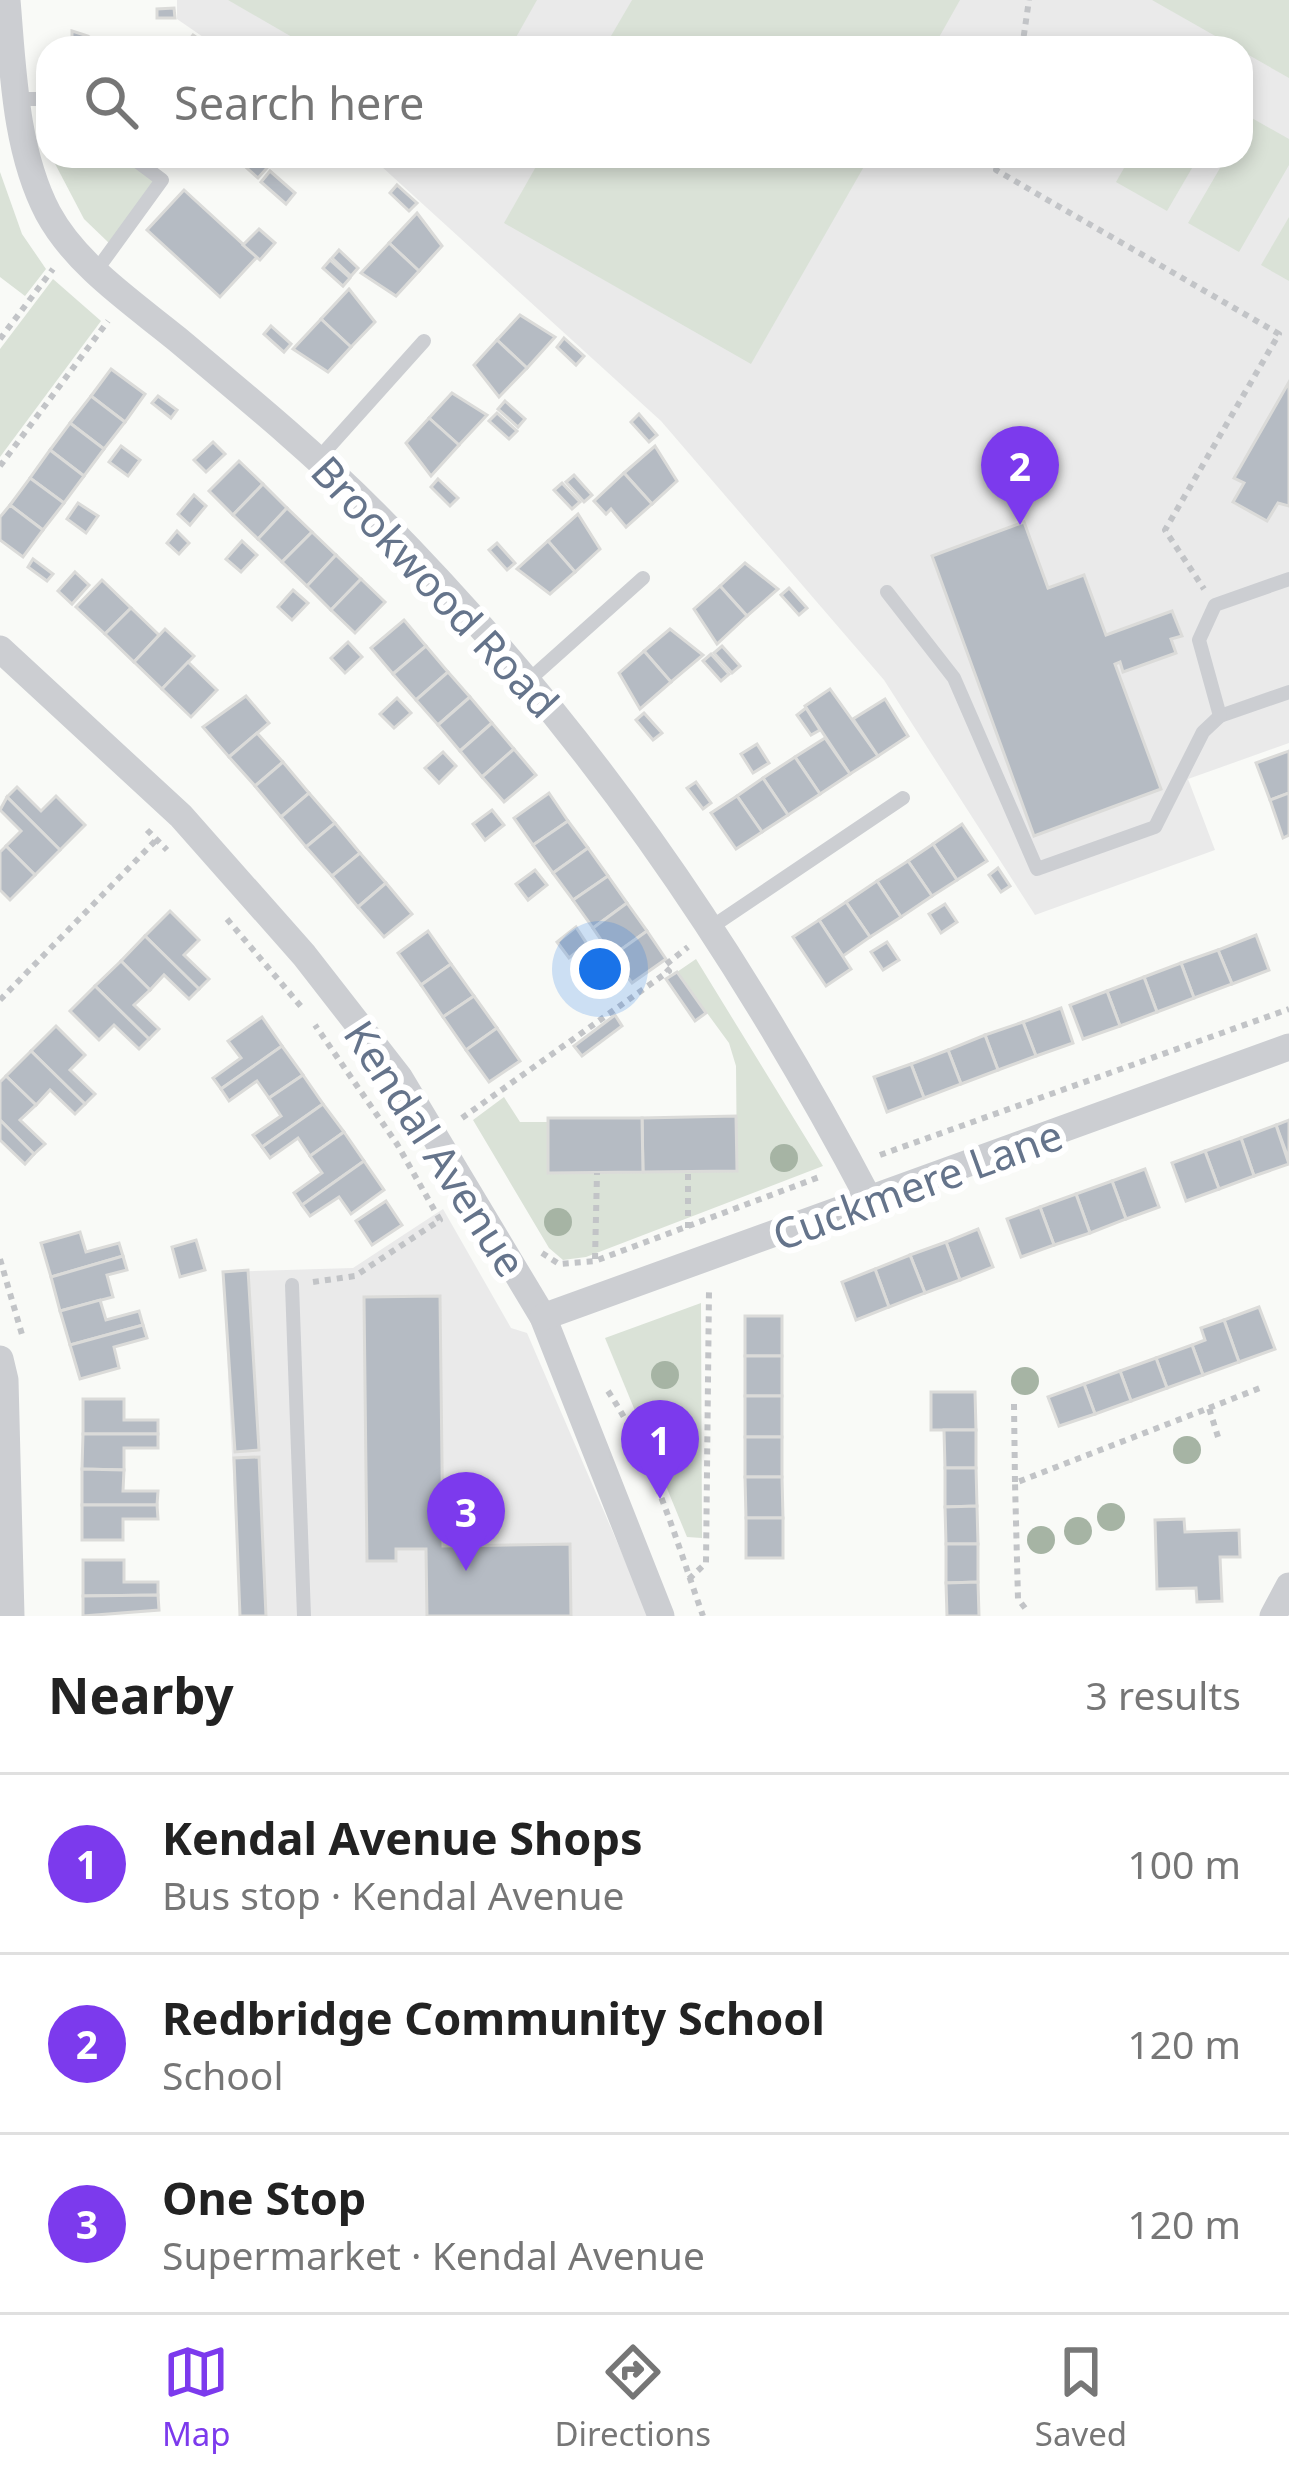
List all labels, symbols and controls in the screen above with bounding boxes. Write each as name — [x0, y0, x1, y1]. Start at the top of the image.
search box — [36, 36, 1253, 168]
icon: search — [78, 69, 144, 135]
text: Search here — [174, 72, 424, 133]
pin: 2 — [981, 426, 1059, 525]
street label: Brookwood Road — [300, 443, 572, 729]
your location — [570, 939, 630, 999]
street label: Kendal Avenue — [332, 1009, 540, 1287]
street label: Cuckmere Lane — [764, 1105, 1070, 1263]
pin: 1 — [621, 1400, 699, 1499]
pin: 3 — [427, 1472, 505, 1571]
text: Nearby — [48, 1659, 234, 1729]
text: 3 results — [1086, 1668, 1241, 1721]
text: Kendal Avenue Shops — [162, 1807, 642, 1868]
text: 1 — [76, 1837, 98, 1890]
text: 100 m — [1127, 1837, 1241, 1890]
text: Bus stop · Kendal Avenue — [162, 1868, 625, 1921]
text: Redbridge Community School — [162, 1987, 825, 2048]
text: 2 — [76, 2017, 98, 2070]
text: 120 m — [1127, 2017, 1241, 2070]
text: School — [162, 2048, 284, 2101]
text: One Stop — [162, 2167, 366, 2228]
text: 3 — [76, 2197, 98, 2250]
text: 120 m — [1127, 2197, 1241, 2250]
text: Supermarket · Kendal Avenue — [162, 2228, 705, 2281]
tab: Map — [162, 2339, 231, 2456]
tab: Directions — [554, 2339, 711, 2456]
tab: Saved — [1035, 2339, 1127, 2456]

